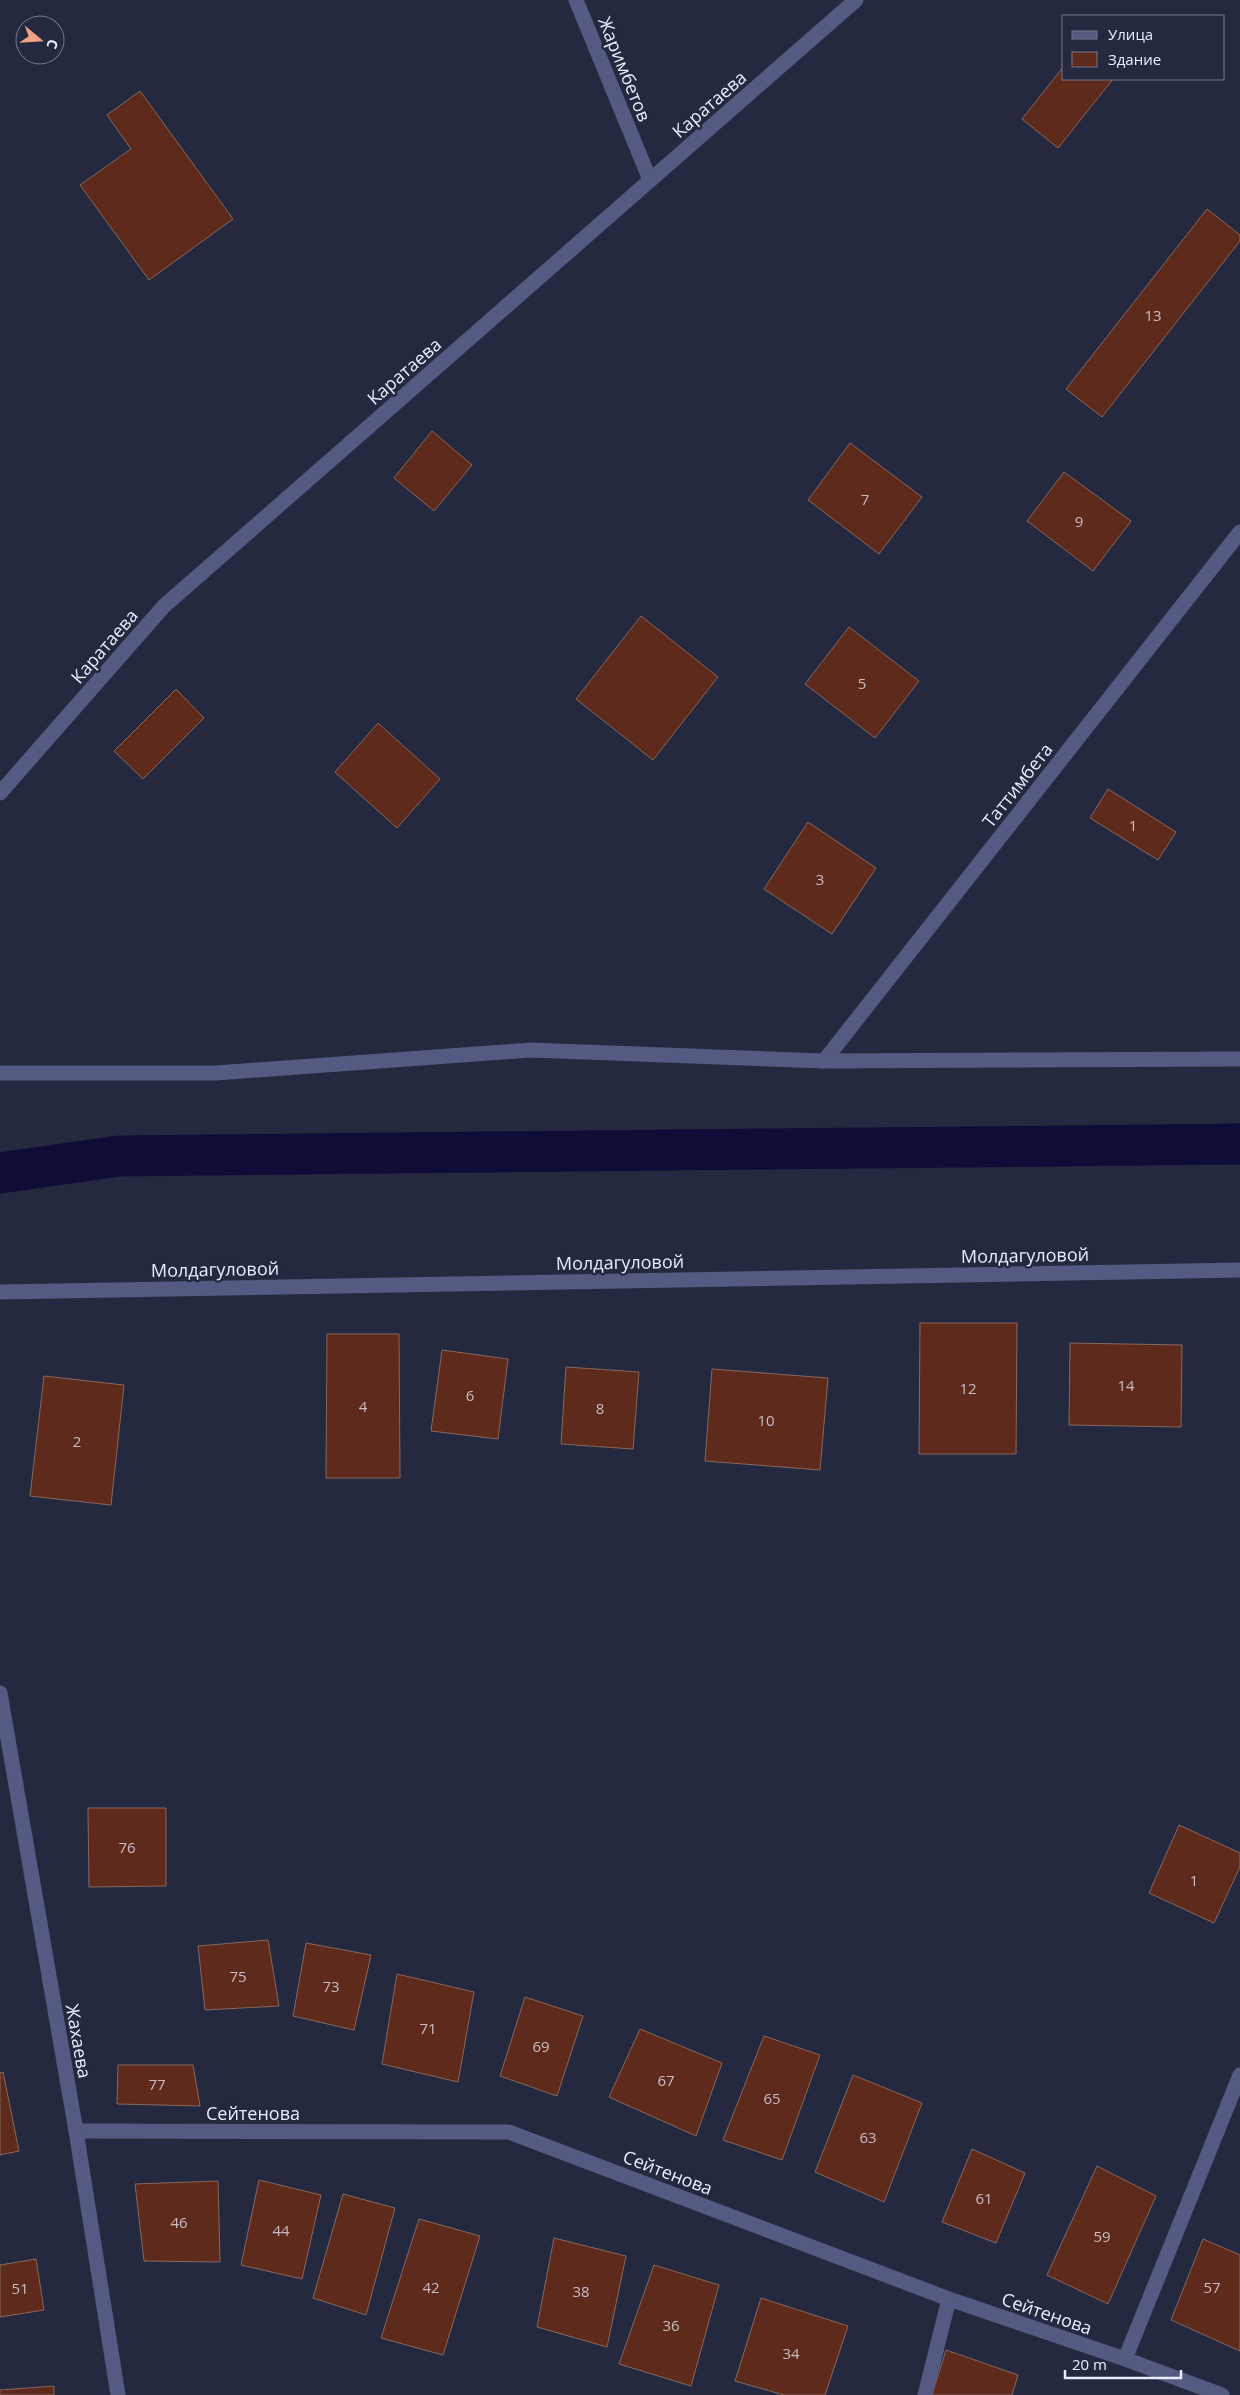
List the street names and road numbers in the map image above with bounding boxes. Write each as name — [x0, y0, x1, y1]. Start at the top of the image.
street label: Жаримбетов — [593, 13, 657, 125]
street label: Каратаева — [667, 65, 751, 143]
street label: Каратаева — [362, 332, 446, 410]
street label: Каратаева — [65, 604, 143, 688]
street label: Таттимбета — [977, 738, 1057, 832]
street label: Молдагуловой — [961, 1242, 1089, 1268]
street label: Молдагуловой — [556, 1249, 684, 1275]
street label: Молдагуловой — [151, 1256, 279, 1282]
street label: Жахаева — [61, 2002, 97, 2080]
street label: Сейтенова — [206, 2101, 300, 2125]
street label: Сейтенова — [620, 2144, 716, 2200]
street label: Сейтенова — [999, 2286, 1095, 2340]

